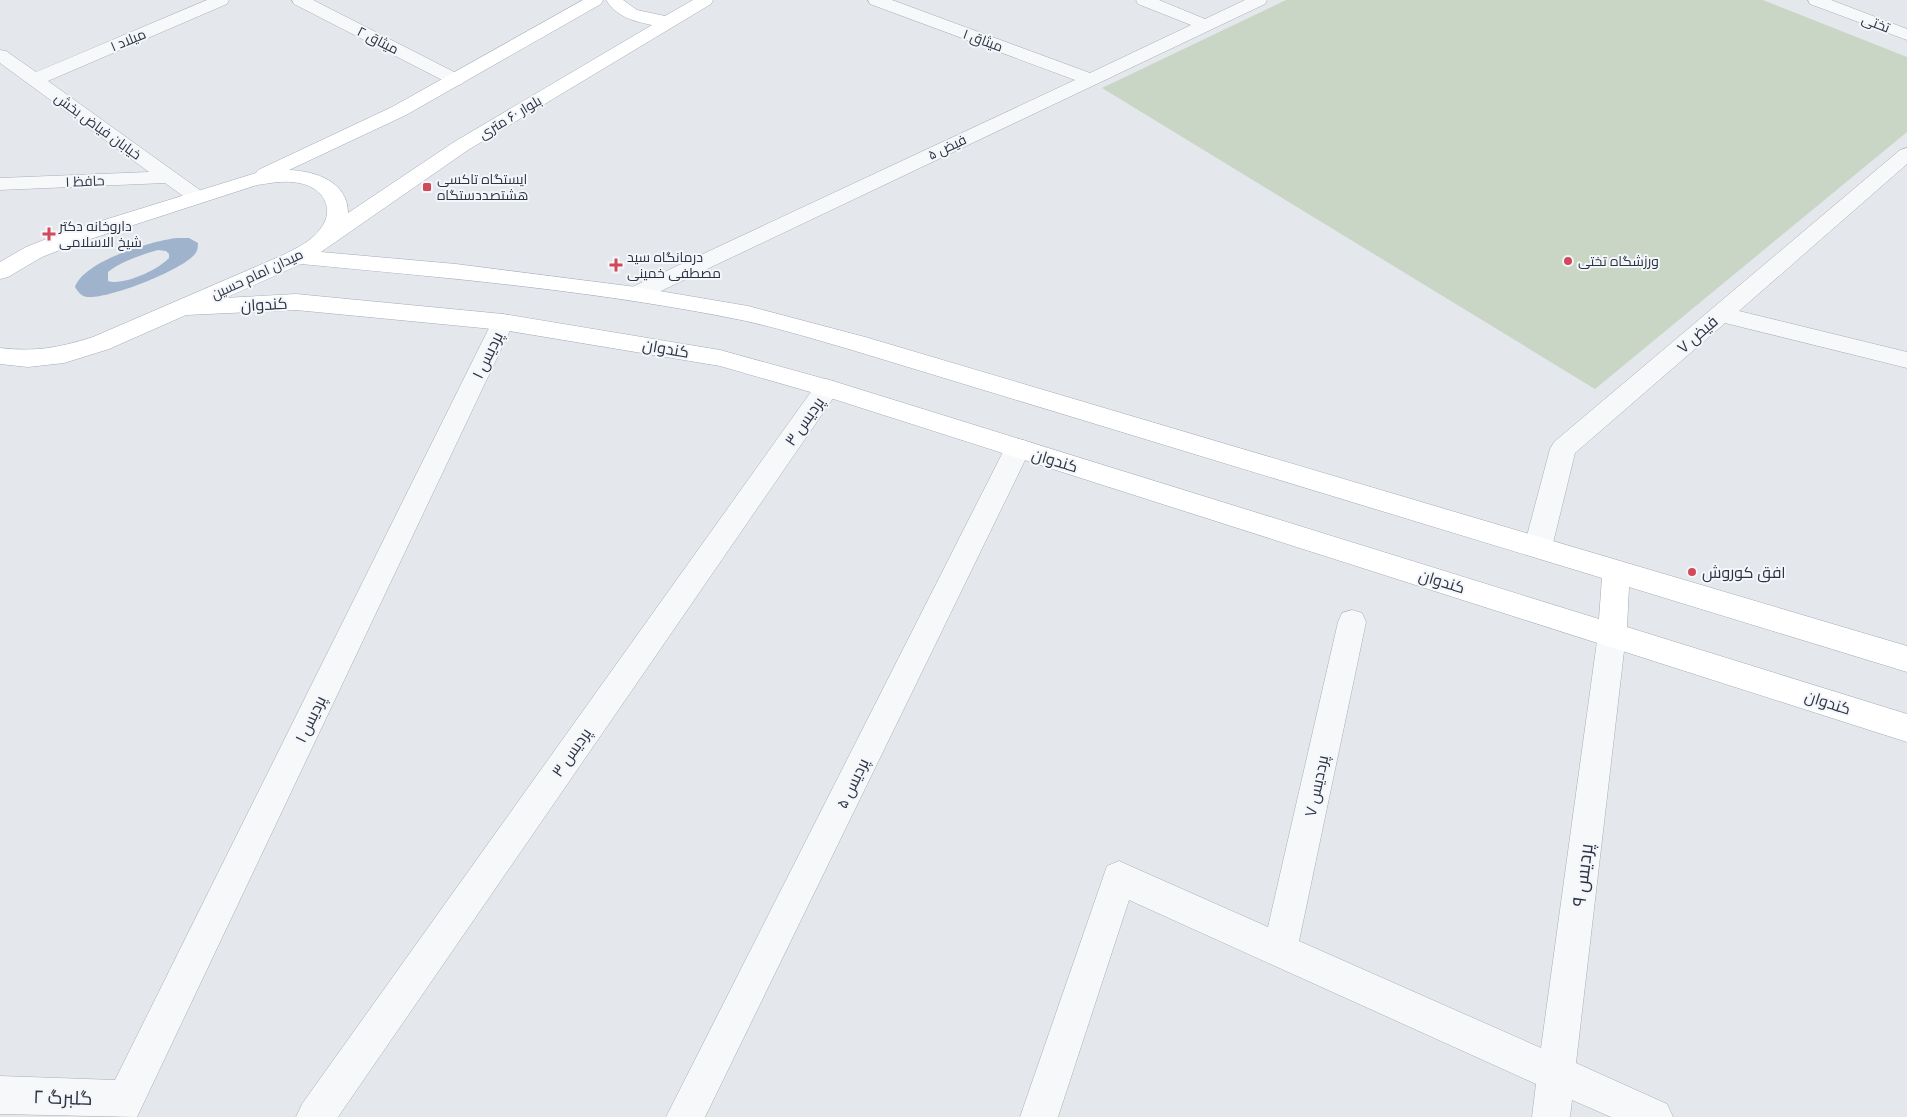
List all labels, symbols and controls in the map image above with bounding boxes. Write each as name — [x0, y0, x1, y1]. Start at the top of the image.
street label: تختی — [1859, 9, 1893, 37]
street label: میثاق ۲ — [354, 22, 402, 58]
street label: میلاد ۱ — [107, 25, 149, 55]
street label: میثاق ۱ — [961, 25, 1005, 55]
street label: خیابان فیاض بخش — [51, 88, 145, 164]
street label: بلوار ۶۰ متری — [475, 91, 545, 143]
street label: فیض ۵ — [925, 130, 969, 164]
place label: ایستگاه تاکسی هشتصددستگاه — [437, 170, 528, 204]
street label: حافظ ۱ — [65, 171, 105, 191]
marker: ایستگاه تاکسی هشتصددستگاه — [421, 181, 433, 193]
place label: داروخانه دکتر شیخ الاسلامی — [58, 217, 142, 251]
marker: داروخانه دکتر شیخ الاسلامی — [43, 228, 55, 240]
street label: میدان امام حسین — [208, 245, 306, 304]
place label: درمانگاه سید مصطفی خمینی — [627, 248, 721, 282]
place label: ورزشگاه تختی — [1578, 252, 1659, 270]
marker: ورزشگاه تختی — [1562, 255, 1574, 267]
marker: درمانگاه سید مصطفی خمینی — [609, 258, 623, 272]
street label: کندوان — [240, 293, 288, 316]
street label: فیض ۷ — [1672, 311, 1722, 358]
street label: پردیس ۱ — [467, 328, 509, 383]
street label: کندوان — [641, 334, 691, 363]
street label: پردیس ۳ — [780, 392, 830, 451]
street label: کندوان — [1029, 444, 1080, 477]
place label: افق کوروش — [1702, 562, 1786, 583]
street label: کندوان — [1416, 565, 1467, 598]
marker: افق کوروش — [1686, 566, 1698, 578]
street label: کندوان — [1802, 685, 1853, 720]
street label: پردیس ۱ — [290, 692, 332, 747]
street label: پردیس ۳ — [547, 723, 597, 782]
street label: پرددیس ۷ — [1300, 753, 1334, 819]
street label: پردیس ۵ — [831, 754, 875, 812]
street label: پردیس ۹ — [1566, 842, 1599, 908]
street label: گلبرگ ۲ — [33, 1084, 93, 1110]

